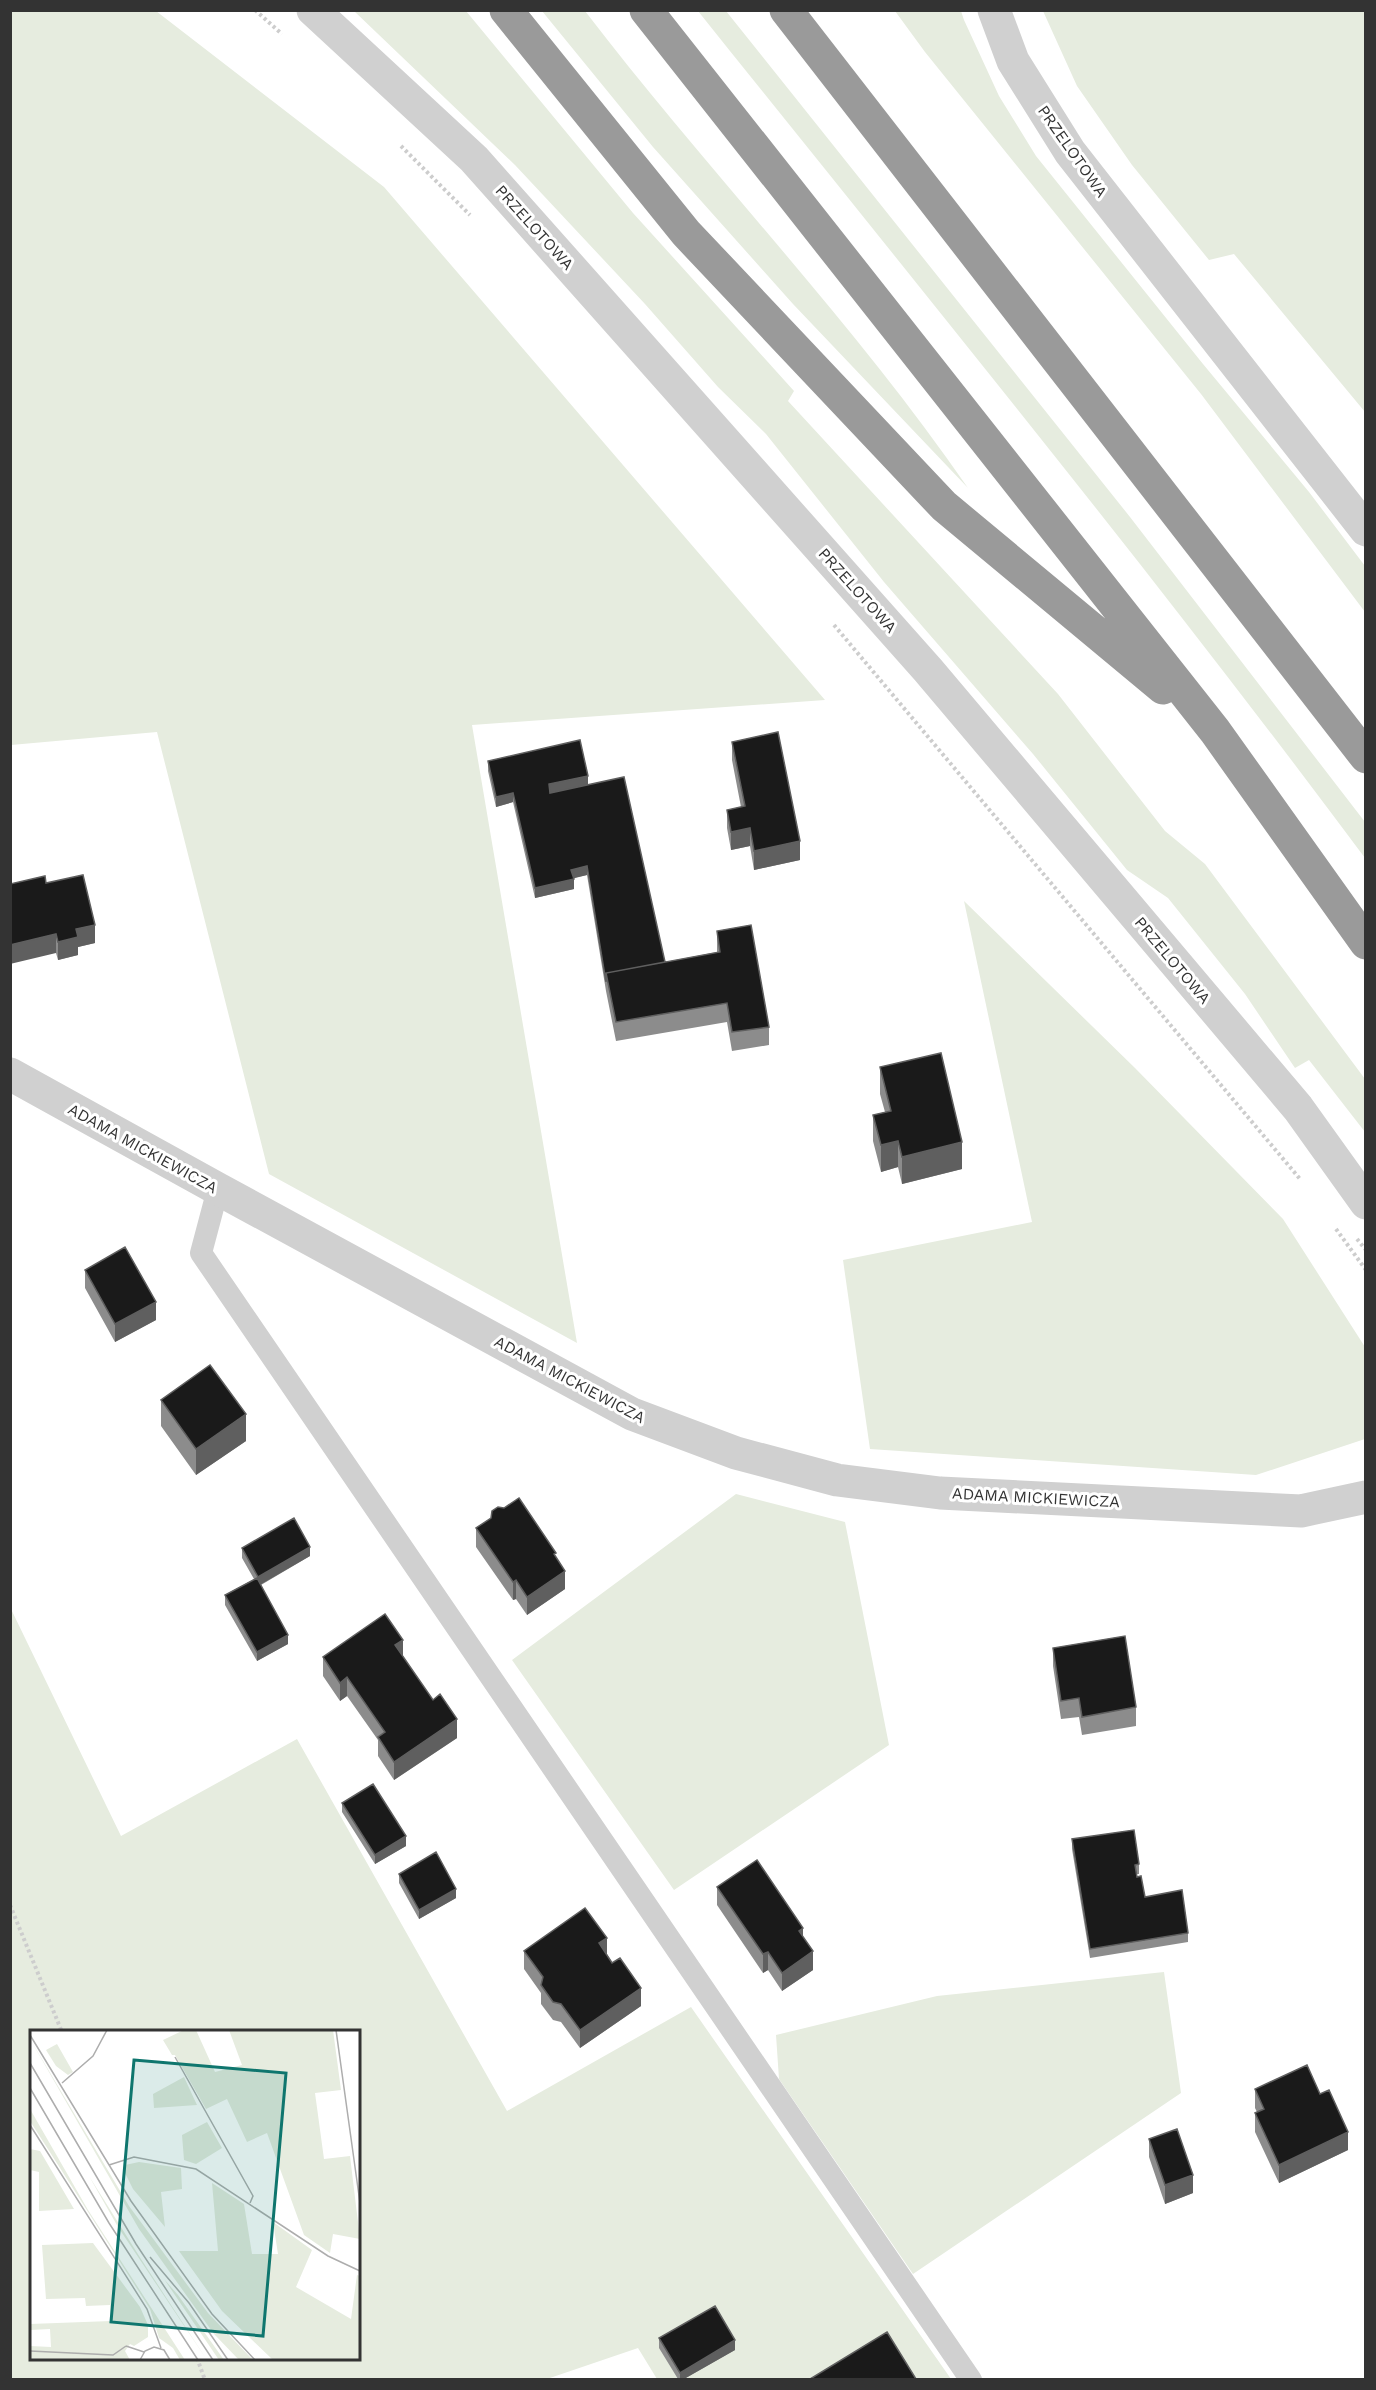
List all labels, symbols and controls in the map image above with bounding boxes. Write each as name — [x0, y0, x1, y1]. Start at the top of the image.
street label: PRZELOTOWA — [1034, 102, 1112, 201]
street label: PRZELOTOWA — [491, 181, 578, 274]
street label: PRZELOTOWA — [814, 544, 901, 637]
street label: PRZELOTOWA — [1131, 913, 1215, 1008]
street label: ADAMA MICKIEWICZA — [65, 1099, 221, 1198]
street label: ADAMA MICKIEWICZA — [491, 1332, 649, 1427]
street label: ADAMA MICKIEWICZA — [952, 1484, 1121, 1511]
inset map — [30, 2030, 360, 2360]

